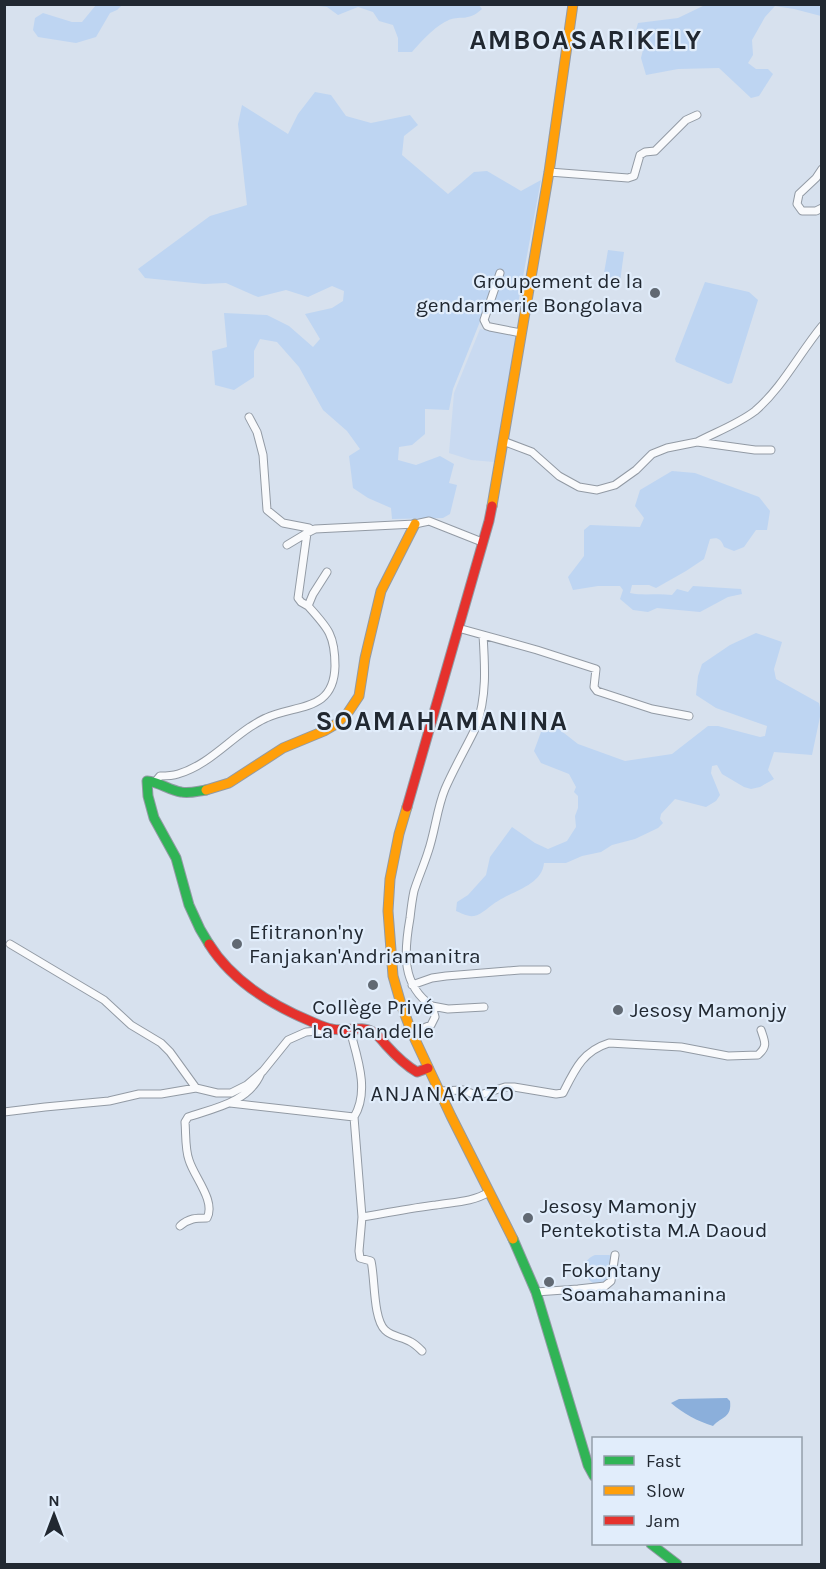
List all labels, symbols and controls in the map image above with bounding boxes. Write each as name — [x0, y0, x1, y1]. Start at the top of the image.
district label: AMBOASARIKELY — [469, 24, 703, 56]
place label: Groupement de la gendarmerie Bongolava — [416, 269, 643, 317]
marker: Groupement de la gendarmerie Bongolava — [648, 286, 662, 300]
district label: SOAMAHAMANINA — [316, 705, 568, 737]
place label: Efitranon'ny Fanjakan'Andriamanitra — [249, 920, 481, 968]
marker: Efitranon'ny Fanjakan'Andriamanitra — [230, 937, 244, 951]
marker: Collège Privé La Chandelle — [366, 978, 380, 992]
place label: Collège Privé La Chandelle — [312, 995, 434, 1043]
place label: Jesosy Mamonjy — [630, 998, 787, 1022]
marker: Jesosy Mamonjy — [611, 1003, 625, 1017]
district label: ANJANAKAZO — [370, 1081, 516, 1107]
place label: Jesosy Mamonjy Pentekotista M.A Daoud — [540, 1194, 767, 1242]
marker: Jesosy Mamonjy Pentekotista M.A Daoud — [521, 1211, 535, 1225]
place label: Fokontany Soamahamanina — [561, 1258, 727, 1306]
marker: Fokontany Soamahamanina — [542, 1275, 556, 1289]
legend — [592, 1437, 802, 1545]
text: Fast — [646, 1450, 681, 1472]
text: Slow — [646, 1480, 685, 1502]
north arrow — [24, 1485, 84, 1545]
text: N — [48, 1491, 60, 1510]
text: Jam — [646, 1510, 680, 1532]

